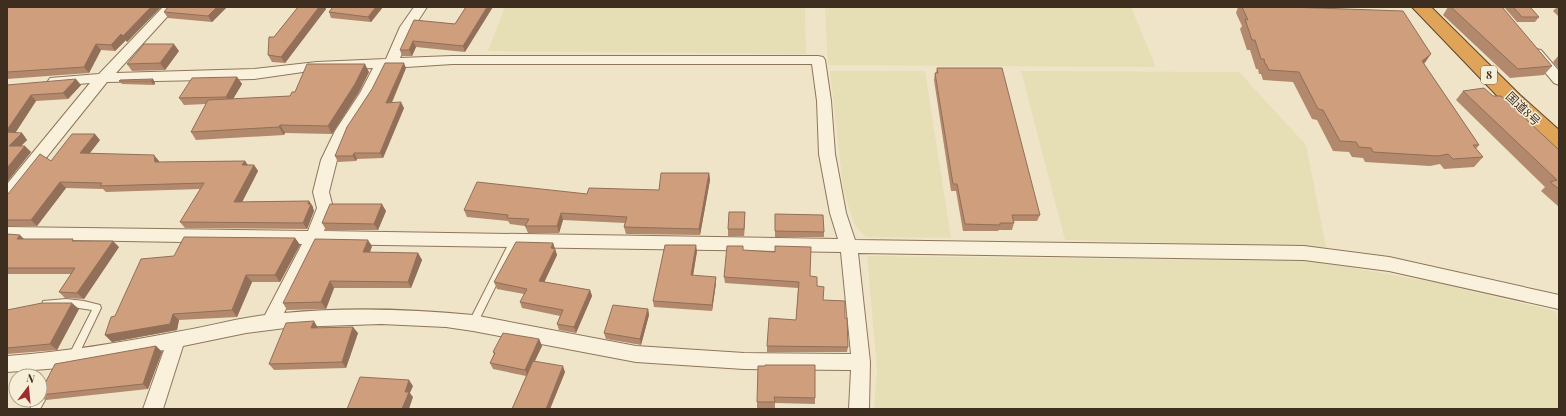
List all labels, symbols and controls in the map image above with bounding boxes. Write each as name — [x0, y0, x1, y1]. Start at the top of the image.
road number: 8 — [1481, 66, 1497, 84]
street label: 国道8号 — [1503, 88, 1544, 129]
north arrow — [8, 368, 48, 408]
text: N — [25, 370, 37, 386]

